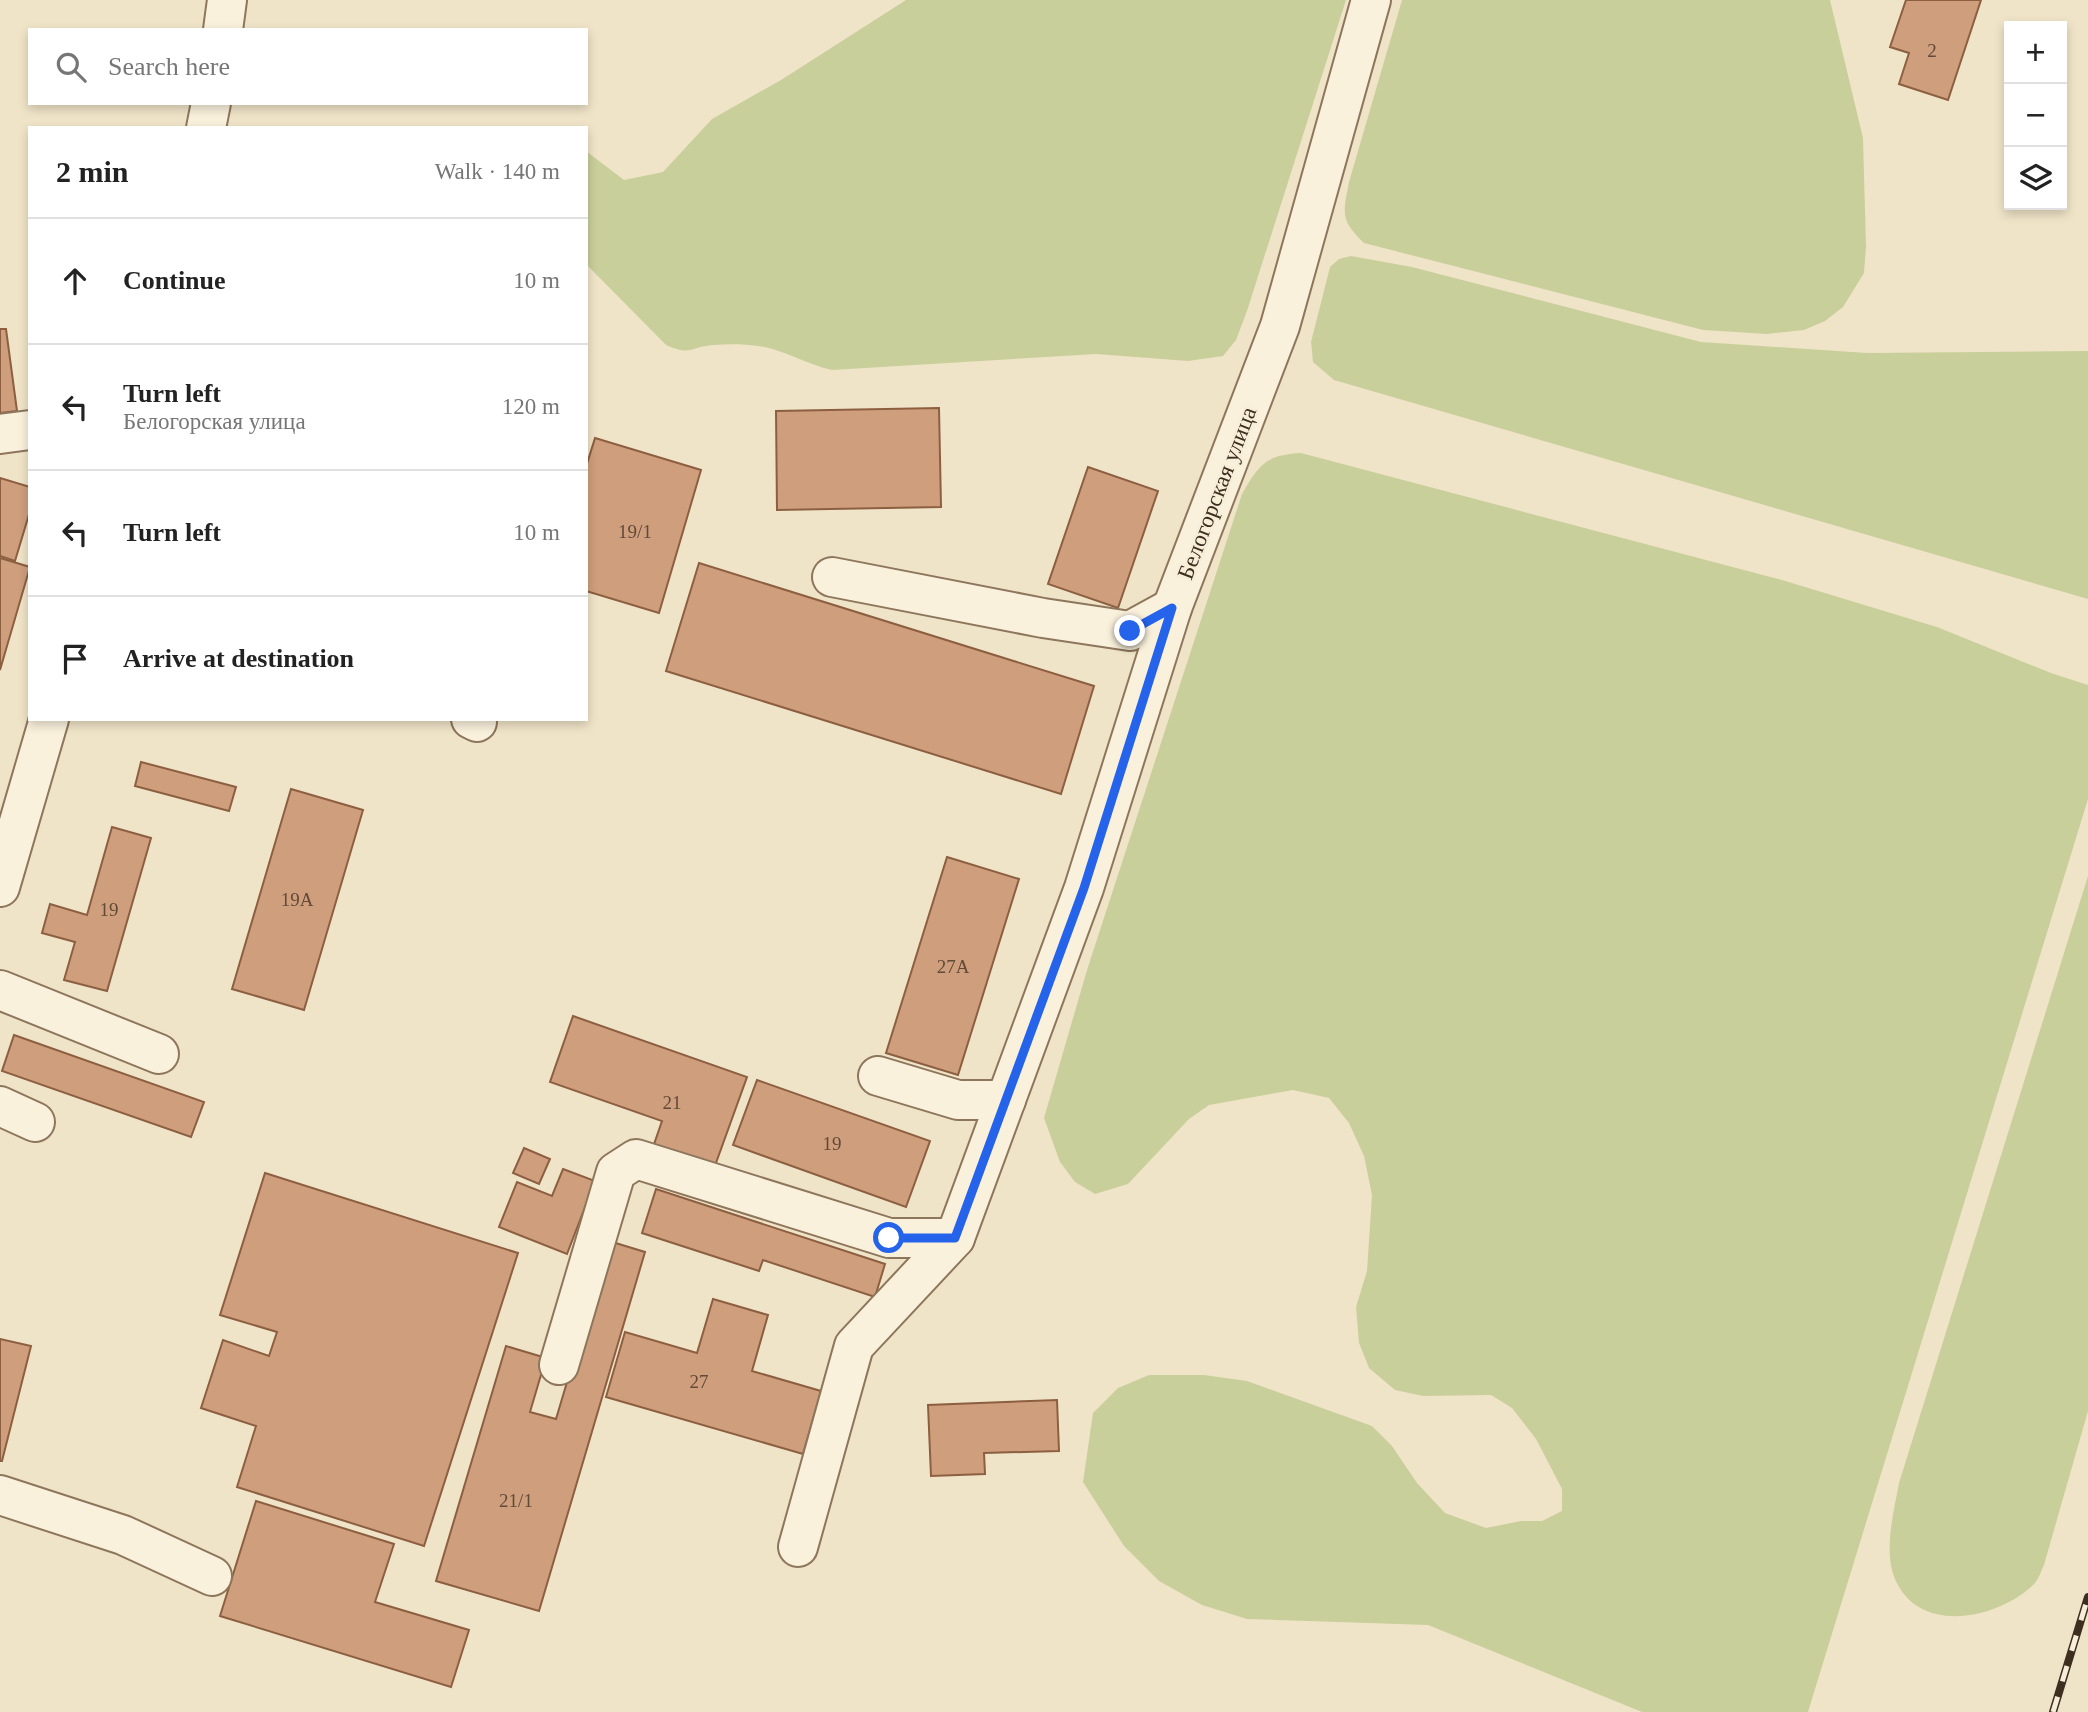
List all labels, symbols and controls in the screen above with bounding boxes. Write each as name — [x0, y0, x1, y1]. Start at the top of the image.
map controls — [2004, 21, 2067, 210]
button: + — [2004, 21, 2067, 84]
search box — [28, 28, 588, 105]
house number: 2 — [1927, 40, 1937, 61]
icon: search — [52, 48, 90, 86]
text: Search here — [108, 52, 230, 81]
button: − — [2004, 84, 2067, 147]
button: layers — [2004, 147, 2067, 210]
text: 2 min — [56, 155, 129, 188]
text: Walk · 140 m — [435, 159, 560, 184]
icon: ahead — [56, 262, 94, 300]
text: Continue — [123, 266, 226, 295]
text: 10 m — [513, 268, 560, 293]
text: Turn left — [123, 379, 221, 408]
icon: left — [56, 388, 94, 426]
text: 120 m — [502, 394, 560, 419]
street label: Белогорская улица — [1173, 403, 1261, 583]
text: Белогорская улица — [123, 409, 306, 434]
icon: left — [56, 514, 94, 552]
text: Turn left — [123, 518, 221, 547]
text: 10 m — [513, 520, 560, 545]
house number: 19/1 — [618, 521, 652, 542]
route end — [1114, 615, 1145, 646]
icon: arrive — [56, 640, 94, 678]
text: Arrive at destination — [123, 644, 354, 673]
house number: 19А — [281, 889, 314, 910]
house number: 19 — [100, 899, 119, 920]
house number: 27А — [937, 956, 970, 977]
house number: 21 — [663, 1092, 682, 1113]
house number: 19 — [823, 1133, 842, 1154]
route start — [873, 1222, 904, 1253]
house number: 27 — [690, 1371, 709, 1392]
house number: 21/1 — [499, 1490, 533, 1511]

